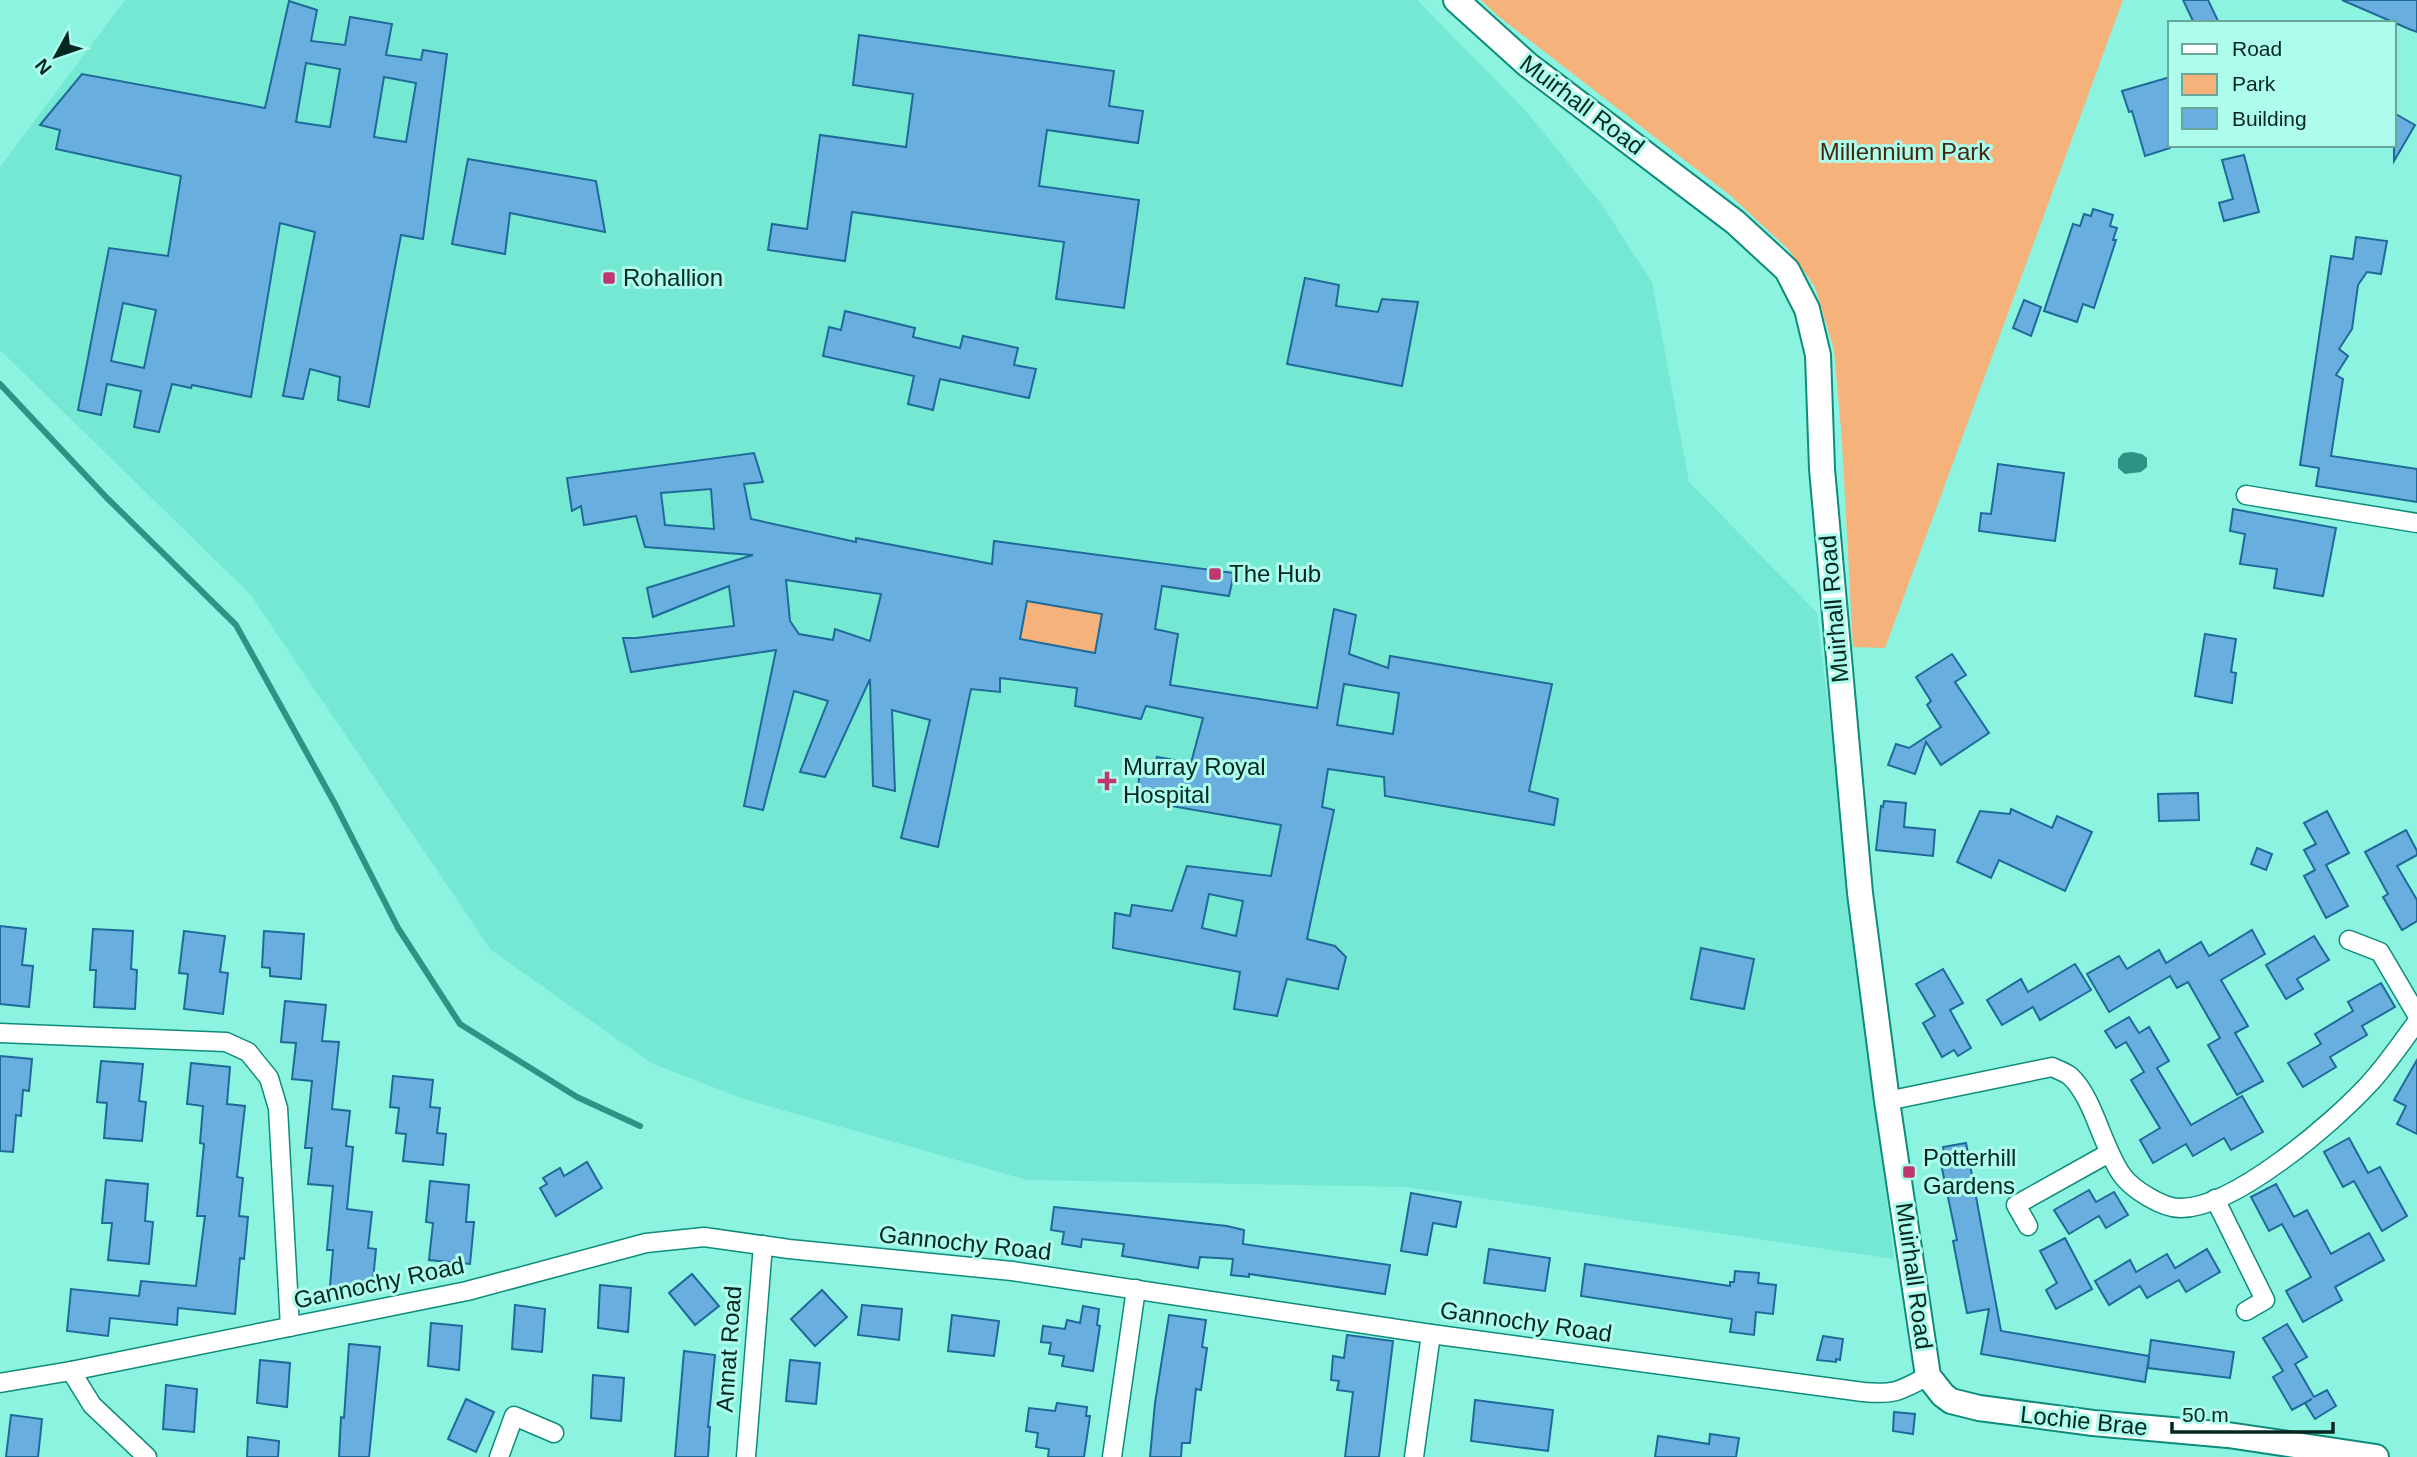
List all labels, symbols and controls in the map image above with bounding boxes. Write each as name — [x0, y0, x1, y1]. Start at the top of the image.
north arrow — [21, 21, 91, 91]
legend — [2168, 21, 2396, 147]
text: Road — [2232, 37, 2282, 60]
street label: Muirhall Road — [1515, 49, 1650, 160]
text: N — [31, 55, 56, 79]
text: Park — [2232, 72, 2276, 95]
text: Building — [2232, 107, 2307, 130]
park label: Millennium Park — [1820, 138, 1991, 165]
place label: Rohallion — [623, 264, 723, 291]
marker: Rohallion — [601, 270, 617, 286]
street label: Muirhall Road — [1814, 534, 1853, 684]
place label: The Hub — [1229, 560, 1321, 587]
marker: The Hub — [1207, 566, 1223, 582]
place label: Murray Royal Hospital — [1123, 753, 1266, 808]
marker: Murray Royal Hospital — [1097, 771, 1117, 791]
place label: Potterhill Gardens — [1923, 1144, 2016, 1199]
marker: Potterhill Gardens — [1901, 1164, 1917, 1180]
street label: Muirhall Road — [1891, 1201, 1938, 1351]
street label: Gannochy Road — [877, 1220, 1053, 1265]
street label: Gannochy Road — [291, 1251, 467, 1314]
street label: Annat Road — [711, 1285, 746, 1413]
street label: Gannochy Road — [1438, 1296, 1614, 1347]
scale bar — [2172, 1390, 2333, 1434]
street label: Lochie Brae — [2019, 1400, 2149, 1441]
text: 50 m — [2182, 1403, 2229, 1426]

